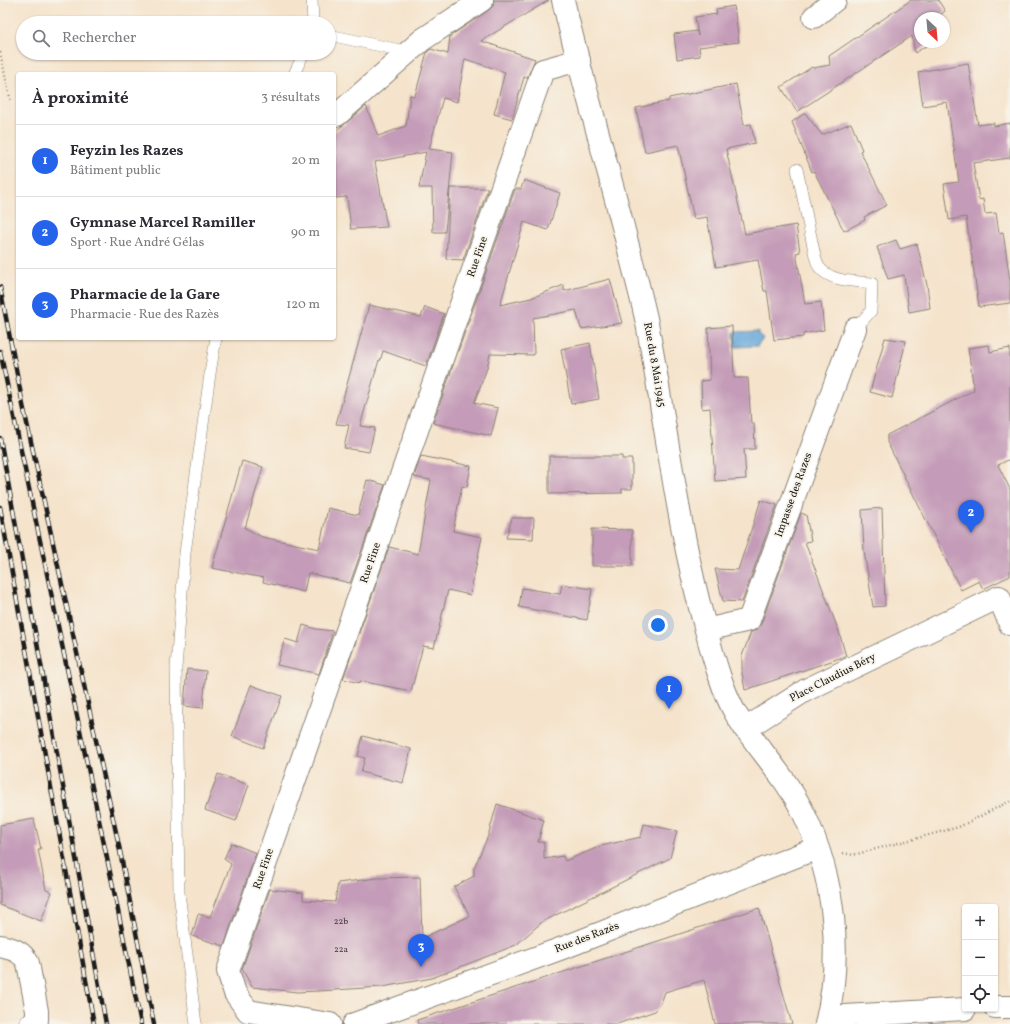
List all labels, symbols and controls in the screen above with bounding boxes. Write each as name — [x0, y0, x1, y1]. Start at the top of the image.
north arrow — [914, 12, 950, 48]
search box — [16, 16, 336, 60]
icon: search — [30, 27, 52, 49]
text: Rechercher — [62, 28, 136, 49]
text: À proximité — [32, 87, 129, 110]
text: 3 résultats — [261, 89, 320, 107]
text: Feyzin les Razes — [70, 141, 184, 162]
text: 1 — [42, 152, 48, 170]
text: 20 m — [291, 152, 320, 170]
text: Bâtiment public — [70, 162, 161, 180]
text: Gymnase Marcel Ramiller — [70, 213, 255, 234]
text: 2 — [42, 224, 48, 242]
text: 90 m — [291, 224, 320, 242]
text: Sport · Rue André Gélas — [70, 234, 204, 252]
street label: Rue Fine — [464, 235, 492, 279]
text: Pharmacie de la Gare — [70, 285, 220, 306]
text: 3 — [42, 296, 48, 314]
text: 120 m — [286, 296, 320, 314]
text: Pharmacie · Rue des Razès — [70, 306, 219, 324]
street label: Rue du 8 Mai 1945 — [639, 321, 669, 409]
street label: Impasse des Razes — [772, 450, 816, 539]
pin: 2 — [958, 500, 984, 533]
street label: Rue Fine — [357, 541, 385, 585]
your location — [648, 615, 668, 635]
street label: Place Claudius Béry — [787, 650, 879, 706]
pin: 1 — [656, 676, 682, 709]
street label: Rue Fine — [250, 847, 278, 891]
map controls — [962, 904, 998, 1012]
button: + — [962, 904, 998, 940]
house number: 22b — [334, 915, 348, 928]
street label: Rue des Razès — [553, 919, 622, 957]
pin: 3 — [408, 934, 434, 967]
button: − — [962, 940, 998, 976]
house number: 22a — [334, 943, 349, 956]
button: locate — [962, 976, 998, 1012]

